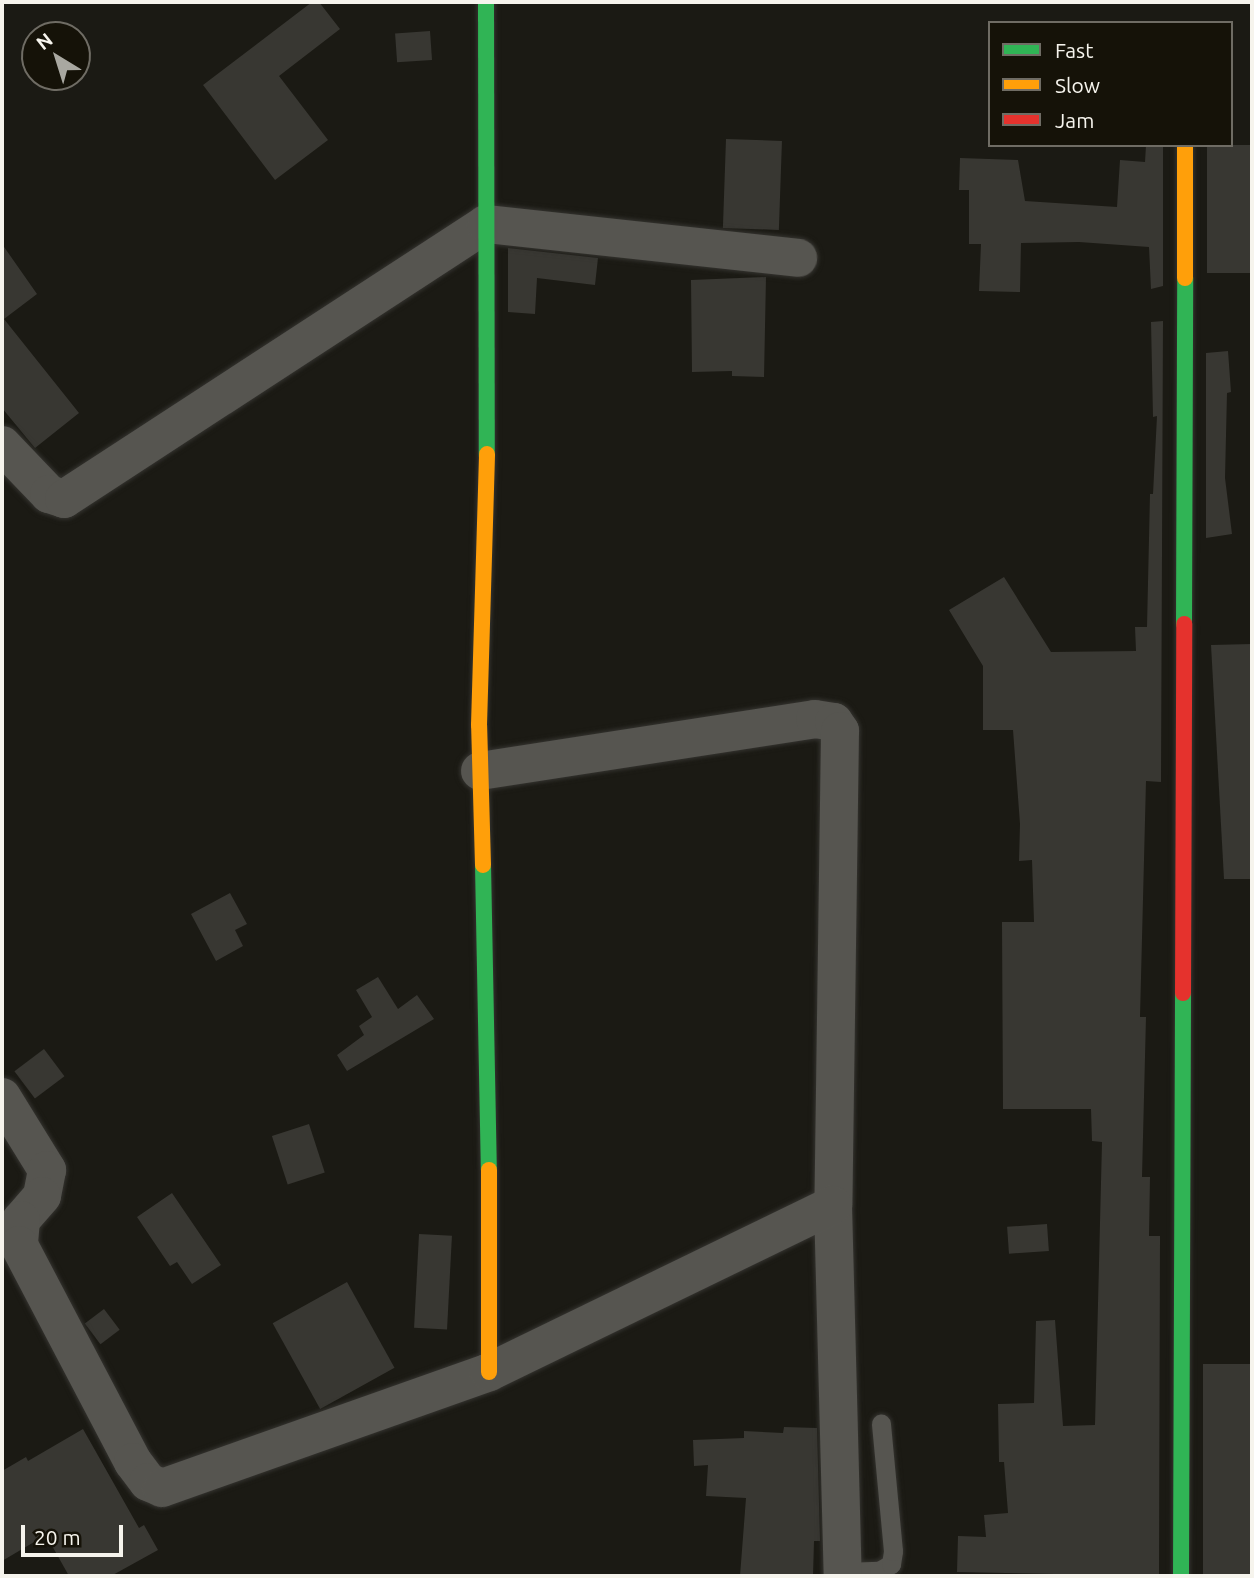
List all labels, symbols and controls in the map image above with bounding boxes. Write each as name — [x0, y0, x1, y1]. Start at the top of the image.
north arrow — [21, 21, 91, 91]
legend — [988, 21, 1233, 147]
text: N — [32, 28, 57, 54]
text: Fast — [1055, 38, 1093, 62]
text: Slow — [1055, 73, 1100, 97]
text: Jam — [1055, 108, 1094, 132]
scale bar — [24, 1512, 126, 1556]
text: 20 m — [34, 1525, 81, 1549]

